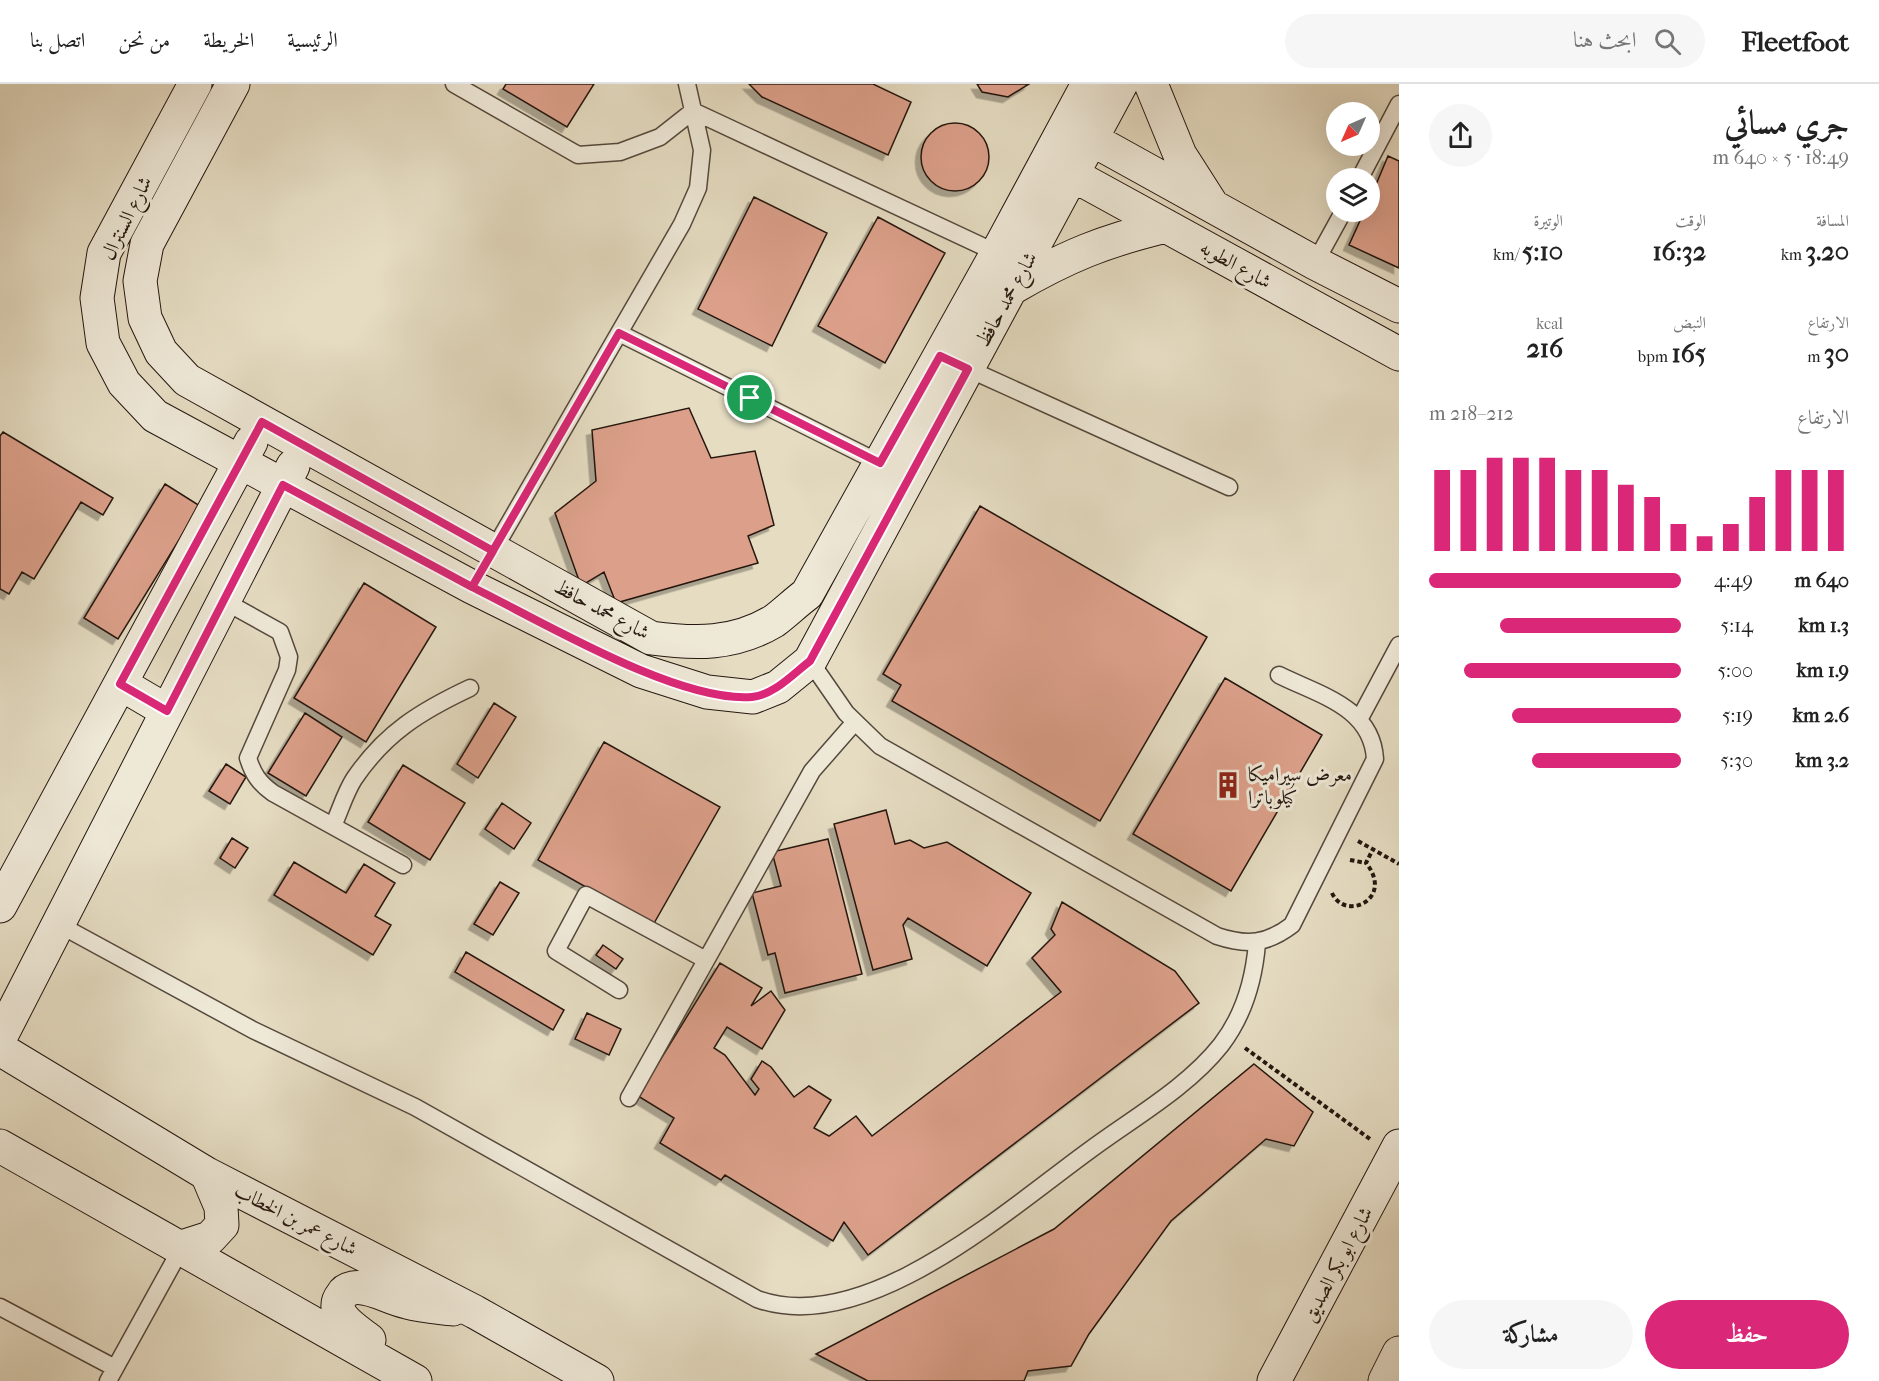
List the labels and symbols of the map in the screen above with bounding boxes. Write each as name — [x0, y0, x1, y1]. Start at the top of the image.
north arrow — [1326, 102, 1380, 156]
street label: شارع السنترال — [96, 173, 162, 267]
street label: شارع الطوبه — [1193, 236, 1275, 299]
street label: شارع محمد حافظ — [971, 248, 1047, 354]
pin — [724, 372, 775, 423]
street label: شارع محمد حافظ — [547, 575, 653, 650]
place label: معرض سيراميكا كيلوباترا — [1248, 763, 1352, 810]
building icon: معرض سيراميكا كيلوباترا — [1213, 770, 1243, 800]
street label: شارع عمر بن الخطاب — [228, 1179, 361, 1266]
street label: شارع ابو بكر الصديق — [1297, 1203, 1383, 1329]

